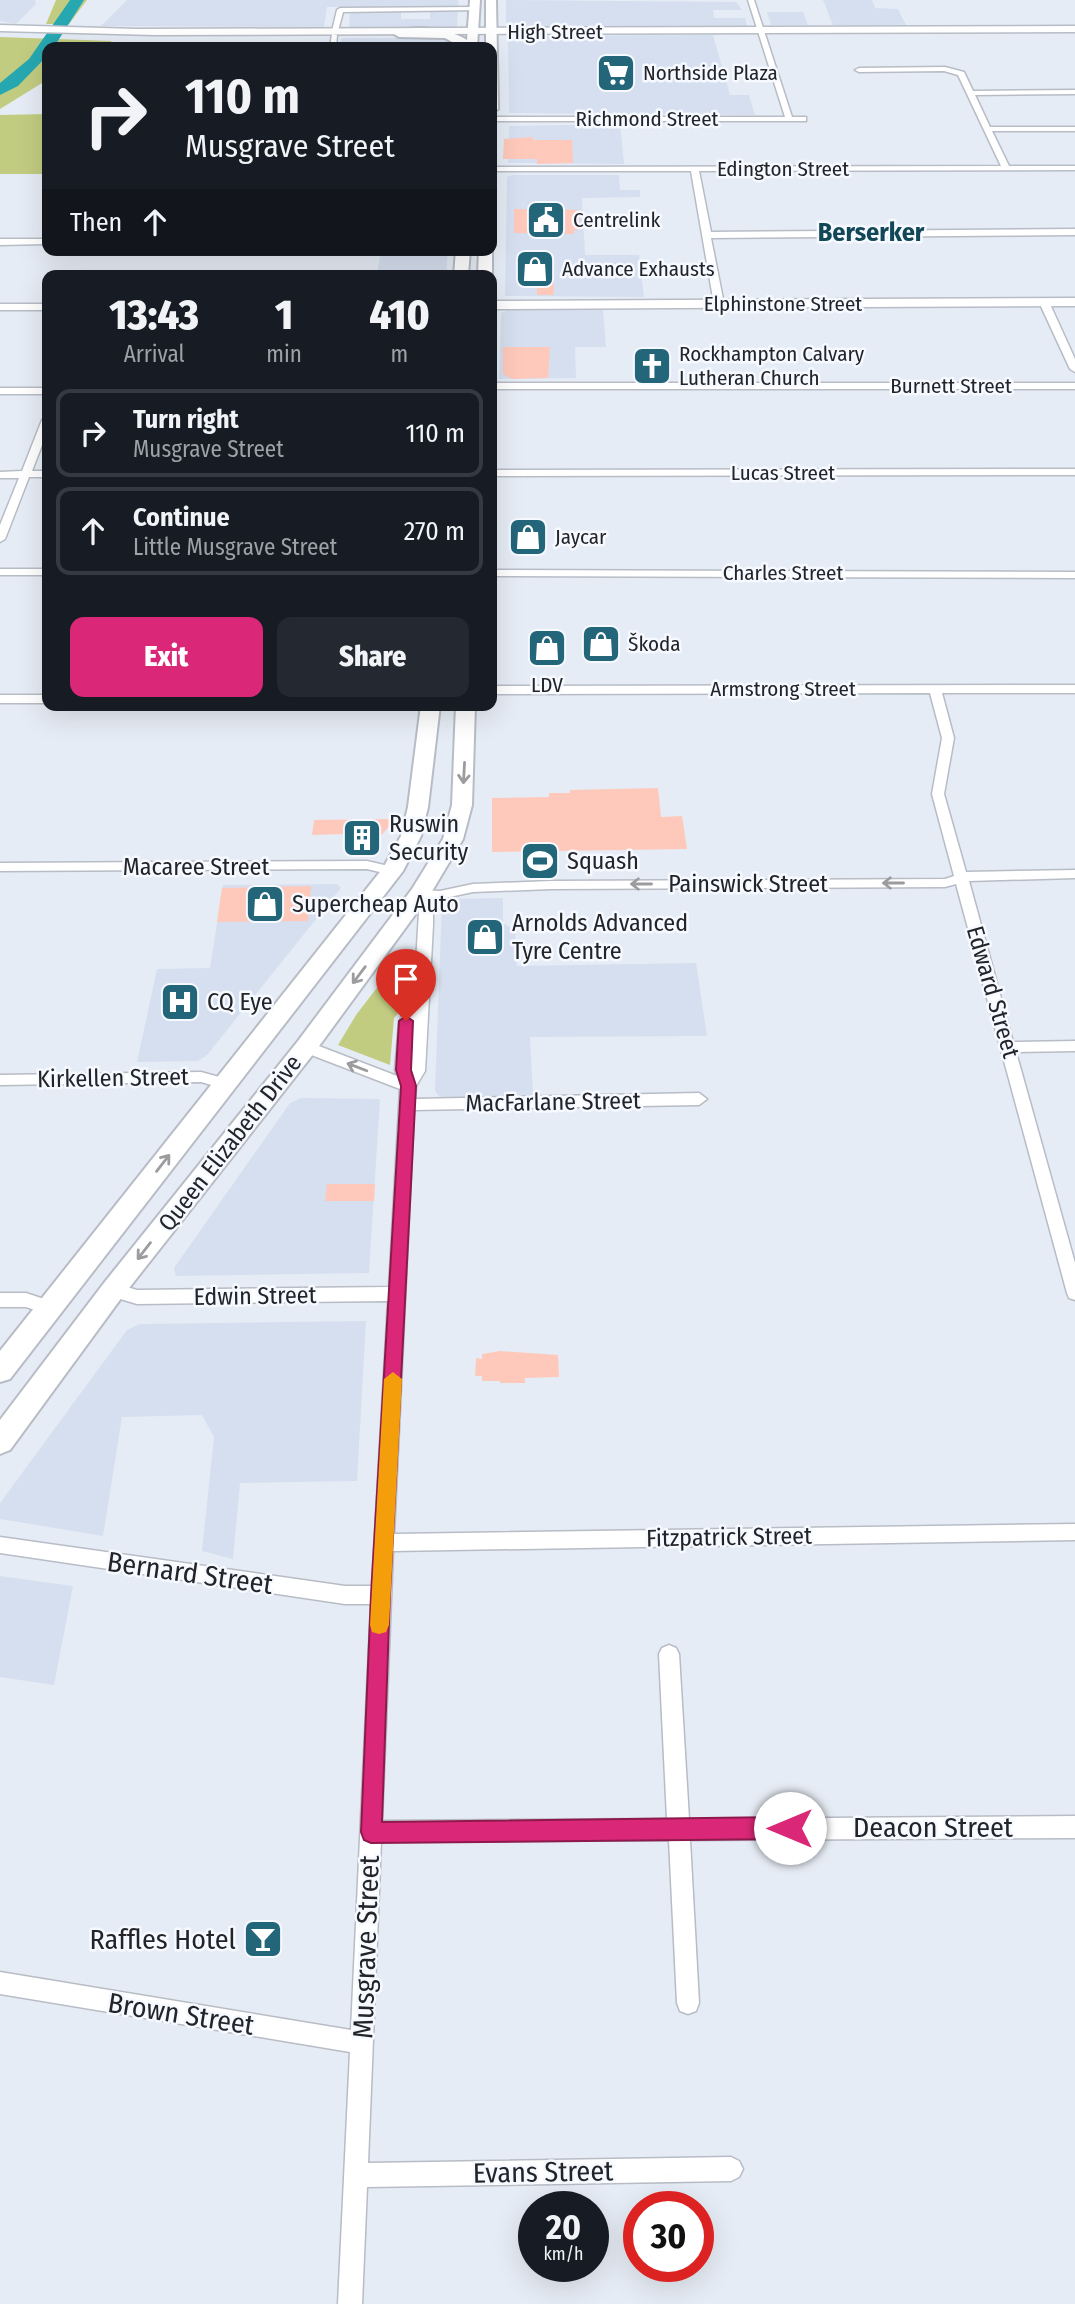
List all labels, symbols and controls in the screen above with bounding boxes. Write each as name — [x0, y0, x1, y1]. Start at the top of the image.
street label: High Street — [507, 19, 603, 45]
supermarket icon: Northside Plaza — [595, 52, 637, 94]
place label: Northside Plaza — [643, 60, 778, 86]
text: 110 m — [185, 67, 300, 126]
icon: right — [70, 70, 161, 161]
street label: Richmond Street — [576, 106, 719, 132]
text: Musgrave Street — [185, 127, 395, 165]
street label: Edington Street — [717, 156, 849, 182]
public building icon: Centrelink — [525, 199, 567, 241]
icon: ahead — [136, 203, 174, 241]
text: Then — [70, 207, 122, 238]
place label: Centrelink — [573, 207, 661, 233]
district label: Berserker — [818, 217, 925, 248]
shop icon: Advance Exhausts — [514, 248, 556, 290]
place label: Advance Exhausts — [562, 256, 715, 282]
text: 13:43 — [109, 290, 199, 340]
text: 1 — [275, 290, 293, 340]
text: 410 — [369, 290, 430, 340]
street label: Elphinstone Street — [704, 291, 862, 317]
text: Arrival — [124, 340, 185, 368]
text: min — [266, 340, 302, 368]
text: m — [391, 340, 408, 368]
place label: Rockhampton Calvary Lutheran Church — [679, 341, 865, 391]
church icon: Rockhampton Calvary Lutheran Church — [631, 345, 673, 387]
street label: Burnett Street — [890, 373, 1012, 399]
text: Turn right — [133, 404, 239, 435]
icon: right — [74, 414, 112, 452]
text: 110 m — [405, 418, 465, 449]
text: Musgrave Street — [133, 435, 284, 463]
street label: Lucas Street — [731, 460, 835, 486]
text: Continue — [133, 502, 230, 533]
icon: ahead — [74, 512, 112, 550]
text: 270 m — [404, 516, 465, 547]
shop icon: Jaycar — [507, 516, 549, 558]
place label: Jaycar — [555, 524, 607, 550]
text: Little Musgrave Street — [133, 533, 337, 561]
street label: Charles Street — [723, 560, 843, 586]
button: Exit — [70, 617, 263, 697]
button: Share — [277, 617, 469, 697]
shop icon: Škoda — [580, 623, 622, 665]
shop icon: LDV — [526, 627, 568, 669]
place label: Škoda — [628, 631, 681, 657]
place label: LDV — [531, 672, 563, 698]
street label: Armstrong Street — [710, 676, 856, 702]
one-way arrow — [458, 761, 471, 784]
place label: Ruswin Security — [389, 810, 469, 866]
building icon: Ruswin Security — [341, 817, 383, 859]
sports icon: Squash — [519, 840, 561, 882]
place label: Squash — [567, 847, 639, 875]
street label: Macaree Street — [123, 853, 269, 881]
street label: Painswick Street — [668, 870, 828, 898]
one-way arrow — [882, 876, 905, 890]
one-way arrow — [630, 878, 653, 891]
shop icon: Supercheap Auto — [244, 883, 286, 925]
place label: Supercheap Auto — [292, 890, 459, 918]
place label: Arnolds Advanced Tyre Centre — [512, 909, 688, 965]
shop icon: Arnolds Advanced Tyre Centre — [464, 916, 506, 958]
street label: Edward Street — [961, 923, 1025, 1061]
pin — [376, 949, 436, 1021]
icon: arrive — [387, 960, 425, 998]
one-way arrow — [351, 966, 366, 984]
hospital icon: CQ Eye — [159, 981, 201, 1023]
place label: CQ Eye — [207, 988, 273, 1016]
street label: Queen Elizabeth Drive — [153, 1049, 307, 1237]
one-way arrow — [347, 1059, 368, 1072]
street label: Kirkellen Street — [37, 1063, 189, 1093]
street label: MacFarlane Street — [465, 1086, 641, 1118]
one-way arrow — [155, 1154, 170, 1173]
one-way arrow — [136, 1242, 151, 1260]
street label: Edwin Street — [193, 1281, 317, 1311]
street label: Fitzpatrick Street — [646, 1522, 812, 1552]
street label: Bernard Street — [105, 1545, 276, 1601]
position arrow — [753, 1791, 827, 1865]
street label: Deacon Street — [853, 1811, 1014, 1844]
street label: Musgrave Street — [346, 1854, 386, 2039]
bar icon: Raffles Hotel — [242, 1918, 284, 1960]
place label: Raffles Hotel — [90, 1923, 236, 1956]
street label: Brown Street — [106, 1986, 257, 2042]
street label: Evans Street — [472, 2154, 614, 2190]
speed limit sign: 30 — [623, 2191, 714, 2282]
text: 20 — [546, 2206, 581, 2248]
text: km/h — [543, 2243, 584, 2265]

